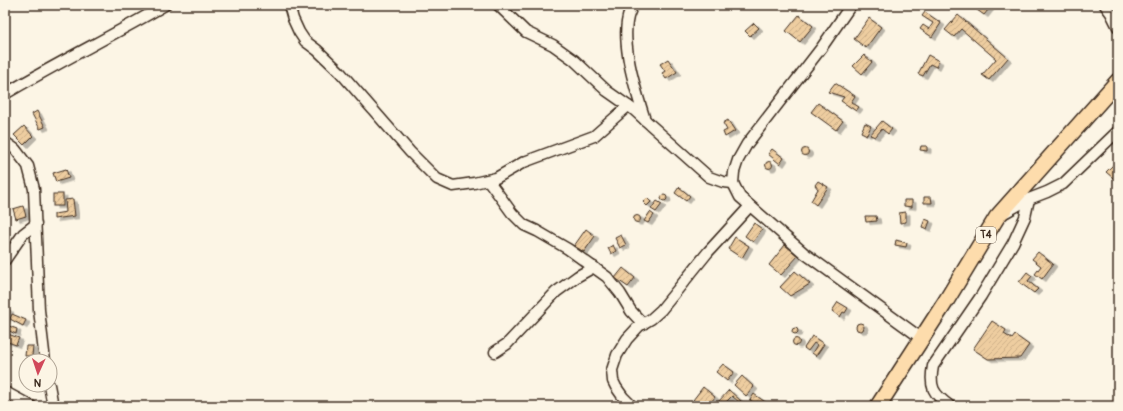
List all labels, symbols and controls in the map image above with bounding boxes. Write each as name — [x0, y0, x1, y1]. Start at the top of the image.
road number: T4 — [976, 227, 996, 243]
north arrow — [18, 353, 58, 393]
text: N — [33, 376, 42, 389]

